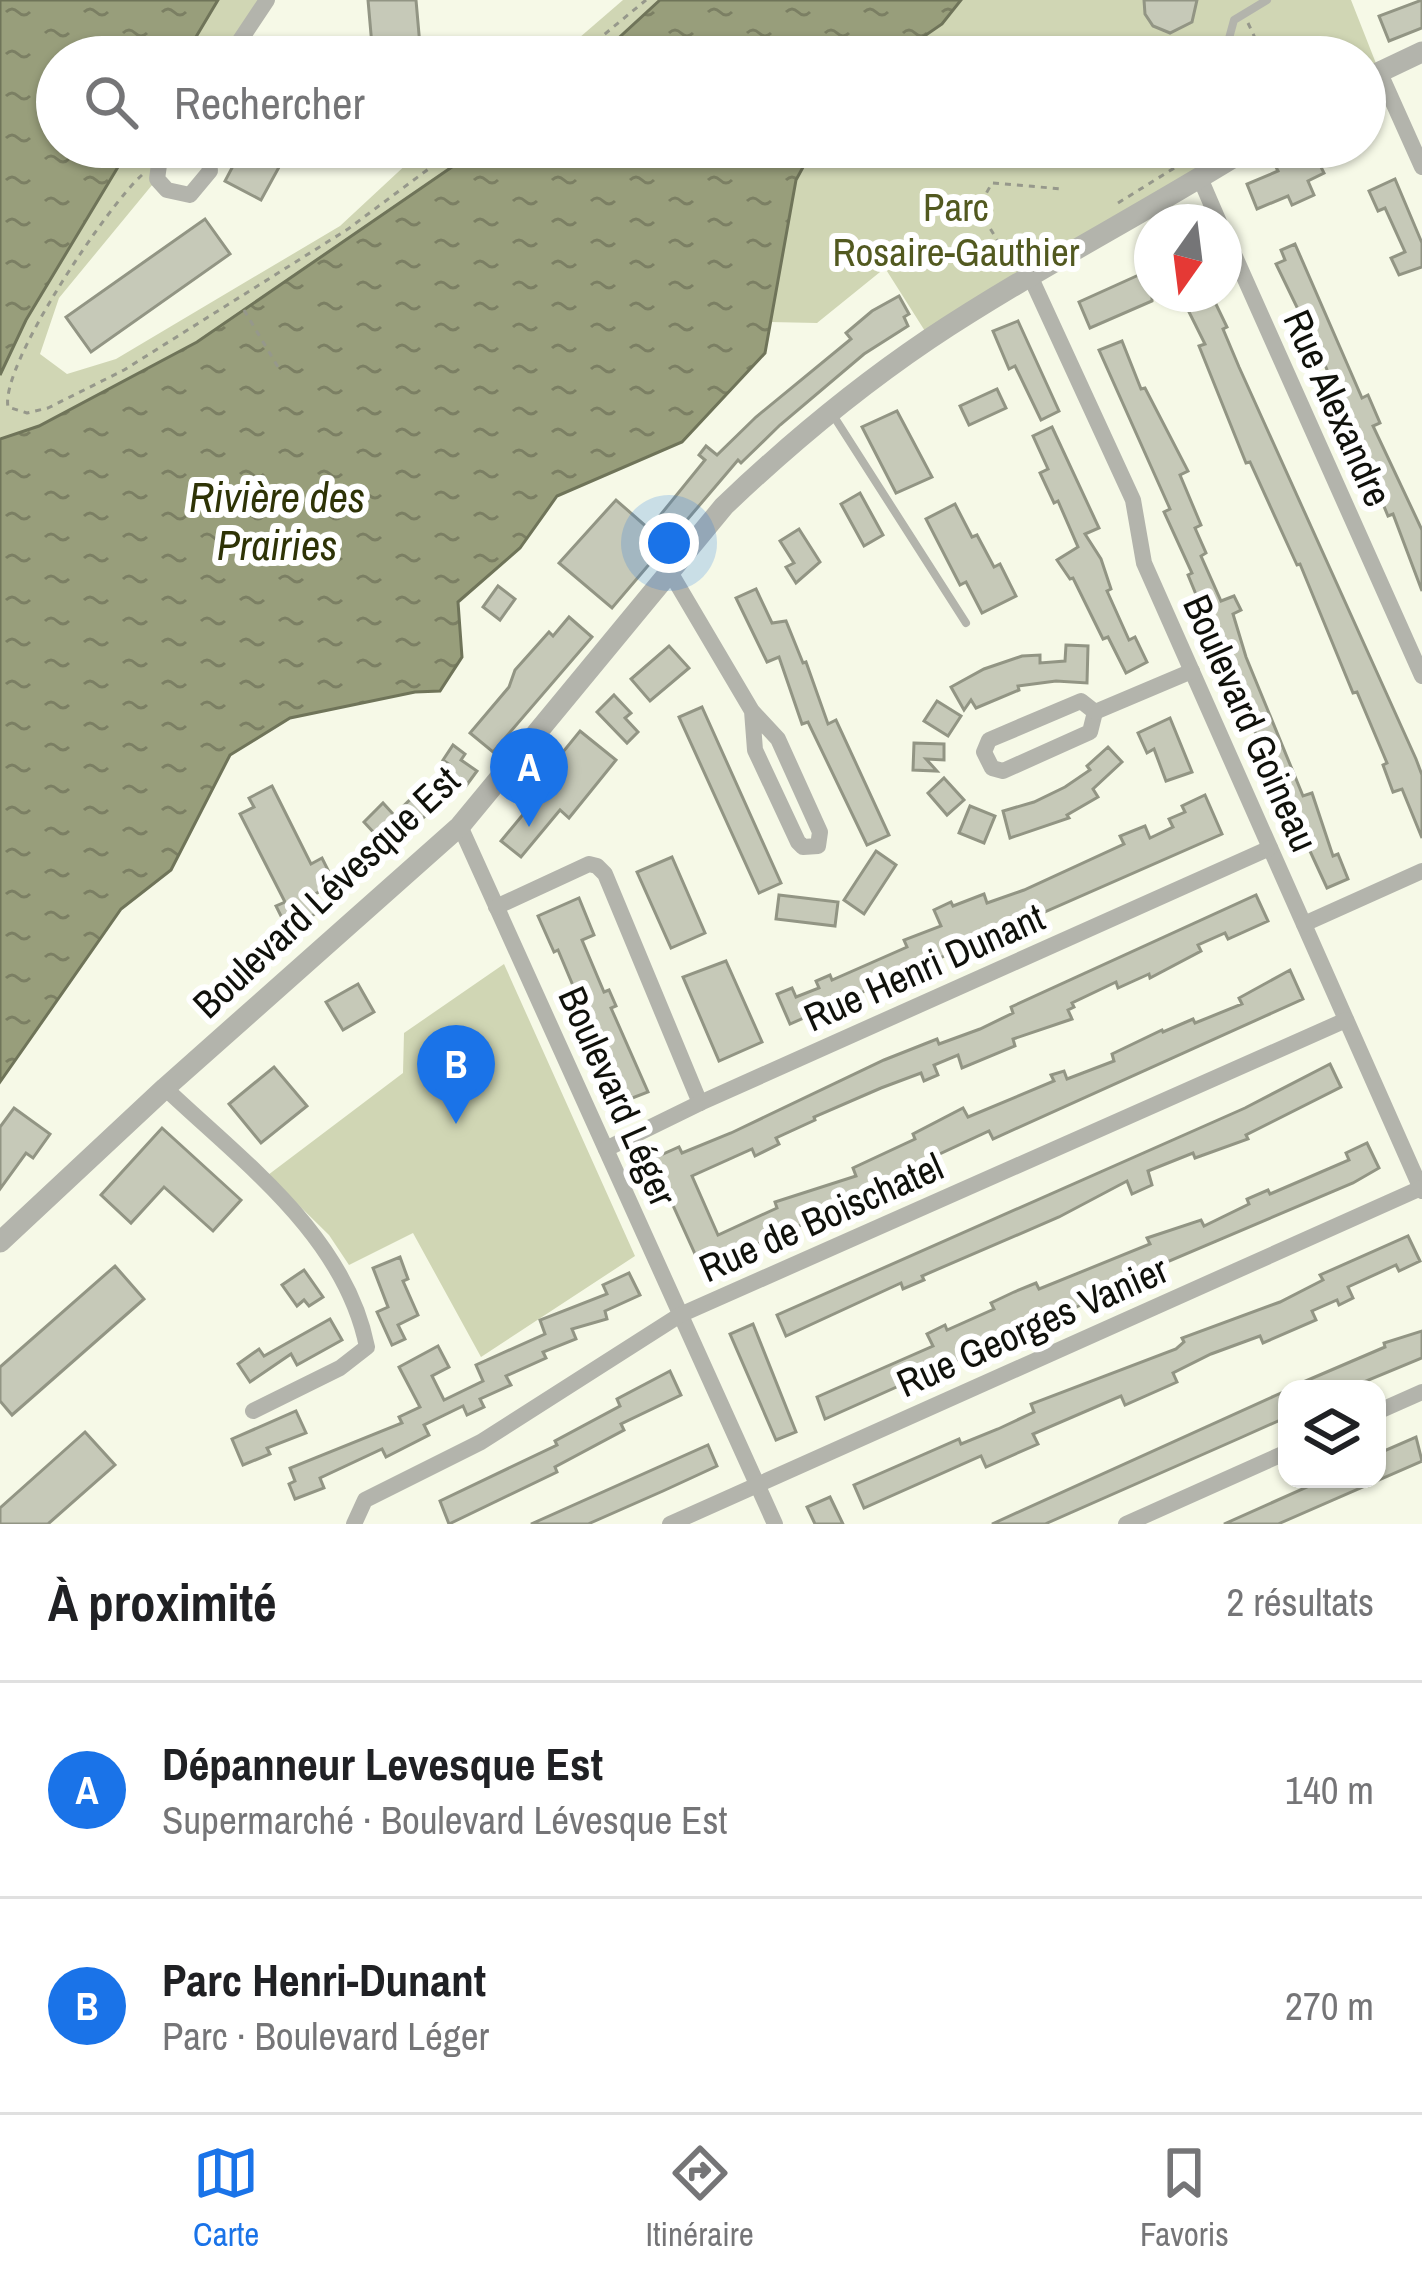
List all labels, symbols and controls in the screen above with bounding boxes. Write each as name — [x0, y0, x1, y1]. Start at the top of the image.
search box — [36, 36, 1386, 168]
icon: search — [78, 69, 144, 135]
text: Rechercher — [174, 72, 365, 133]
park label: Parc Rosaire-Gauthier — [832, 181, 1080, 278]
north arrow — [1134, 204, 1242, 312]
street label: Rue Alexandre — [1272, 302, 1404, 514]
water label: Rivière des Prairies — [189, 469, 365, 573]
your location — [639, 513, 699, 573]
street label: Boulevard Goineau — [1171, 587, 1331, 859]
pin: A — [490, 728, 568, 827]
street label: Boulevard Lévesque Est — [181, 755, 471, 1029]
street label: Rue Henri Dunant — [796, 891, 1052, 1043]
street label: Boulevard Léger — [547, 978, 690, 1214]
pin: B — [417, 1025, 495, 1124]
street label: Rue de Boischatel — [691, 1140, 951, 1294]
street label: Rue Georges Vanier — [889, 1243, 1176, 1409]
map controls — [1278, 1380, 1386, 1488]
button: layers — [1278, 1380, 1386, 1488]
text: À proximité — [48, 1568, 277, 1637]
text: 2 résultats — [1226, 1576, 1374, 1628]
text: Dépanneur Levesque Est — [162, 1733, 603, 1794]
text: A — [75, 1764, 99, 1816]
text: 140 m — [1285, 1764, 1374, 1816]
text: Supermarché · Boulevard Lévesque Est — [162, 1794, 727, 1846]
text: Parc Henri-Dunant — [162, 1949, 486, 2010]
text: B — [75, 1980, 99, 2032]
text: 270 m — [1285, 1980, 1374, 2032]
text: Parc · Boulevard Léger — [162, 2010, 489, 2062]
tab: Carte — [193, 2140, 259, 2256]
tab: Itinéraire — [645, 2140, 754, 2256]
tab: Favoris — [1140, 2140, 1229, 2256]

